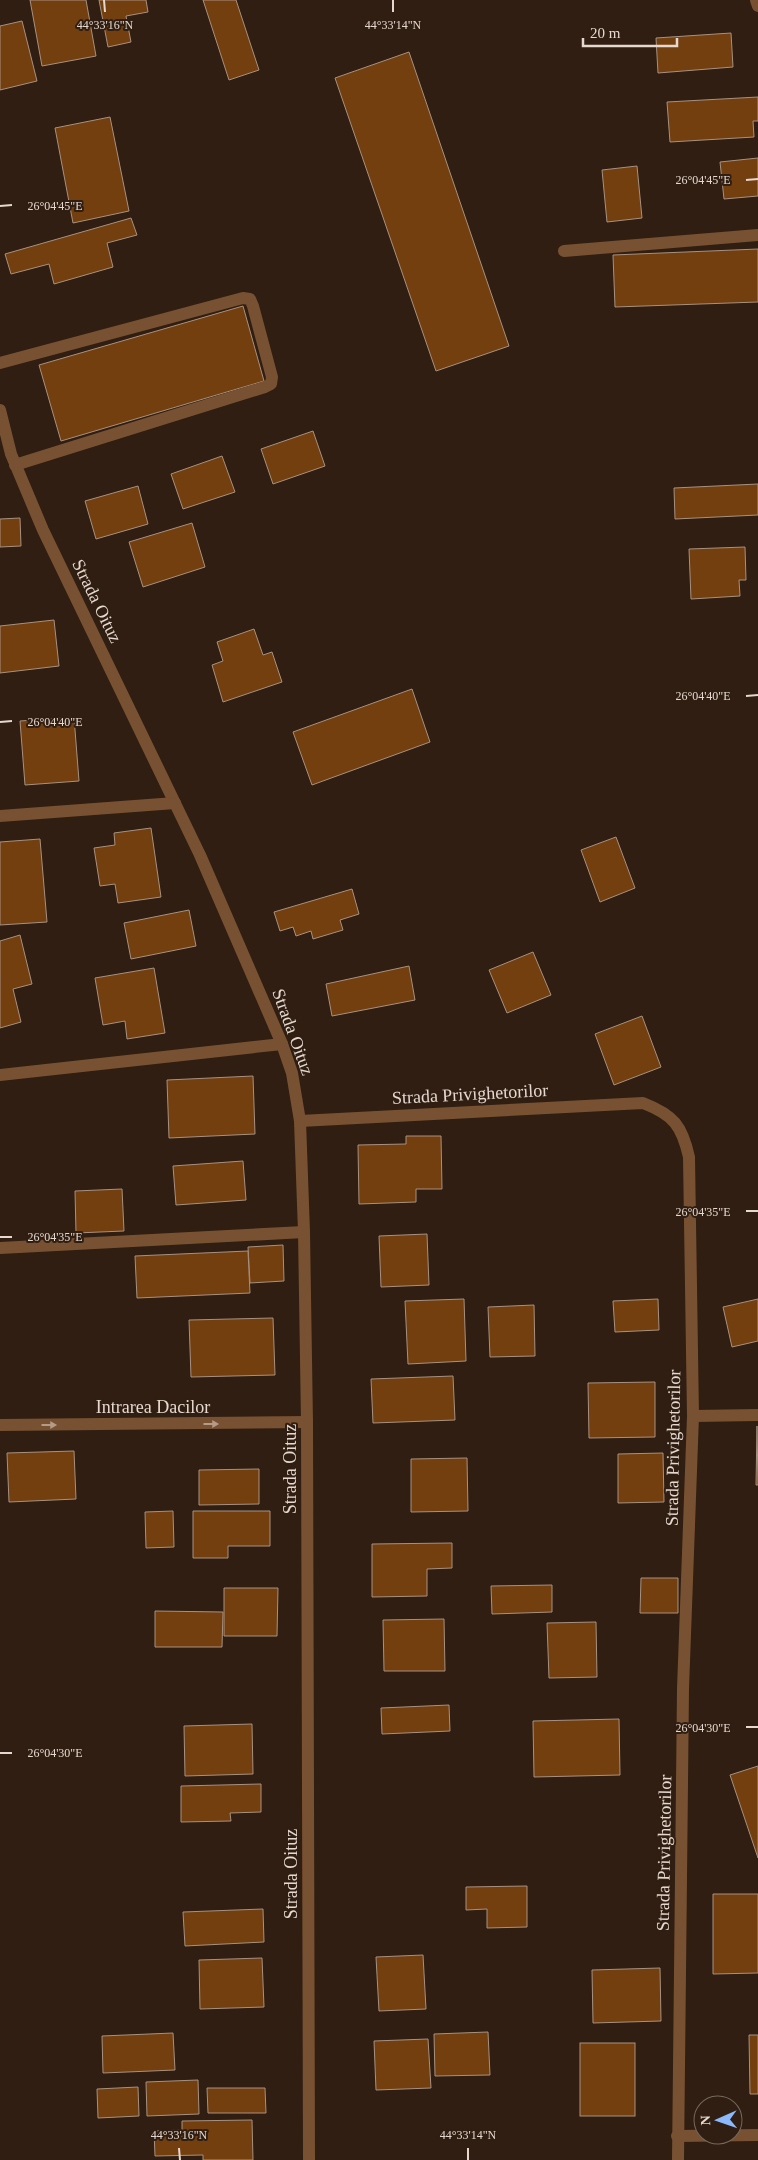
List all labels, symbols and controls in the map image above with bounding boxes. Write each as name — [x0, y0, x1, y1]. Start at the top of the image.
scale bar — [583, 15, 677, 47]
text: 44°33'16"N — [77, 18, 134, 32]
text: 44°33'14"N — [365, 18, 422, 32]
text: 20 m — [590, 25, 621, 41]
text: 26°04'45"E — [675, 173, 731, 187]
text: 26°04'45"E — [27, 199, 83, 213]
street label: Strada Oituz — [68, 556, 126, 646]
text: 26°04'40"E — [675, 689, 731, 703]
text: 26°04'40"E — [27, 715, 83, 729]
street label: Strada Oituz — [268, 986, 318, 1078]
street label: Strada Privighetorilor — [391, 1080, 549, 1108]
text: 26°04'35"E — [675, 1205, 731, 1219]
text: 26°04'35"E — [27, 1230, 83, 1244]
street label: Strada Privighetorilor — [662, 1370, 684, 1526]
street label: Intrarea Dacilor — [96, 1397, 210, 1417]
one-way arrow — [203, 1420, 219, 1428]
one-way arrow — [41, 1421, 57, 1429]
street label: Strada Oituz — [280, 1424, 300, 1514]
text: 26°04'30"E — [675, 1721, 731, 1735]
text: 26°04'30"E — [27, 1746, 83, 1760]
street label: Strada Privighetorilor — [653, 1775, 675, 1931]
street label: Strada Oituz — [281, 1829, 301, 1919]
north arrow — [693, 2095, 743, 2145]
text: N — [698, 2115, 713, 2126]
text: 44°33'16"N — [151, 2128, 208, 2142]
text: 44°33'14"N — [440, 2128, 497, 2142]

